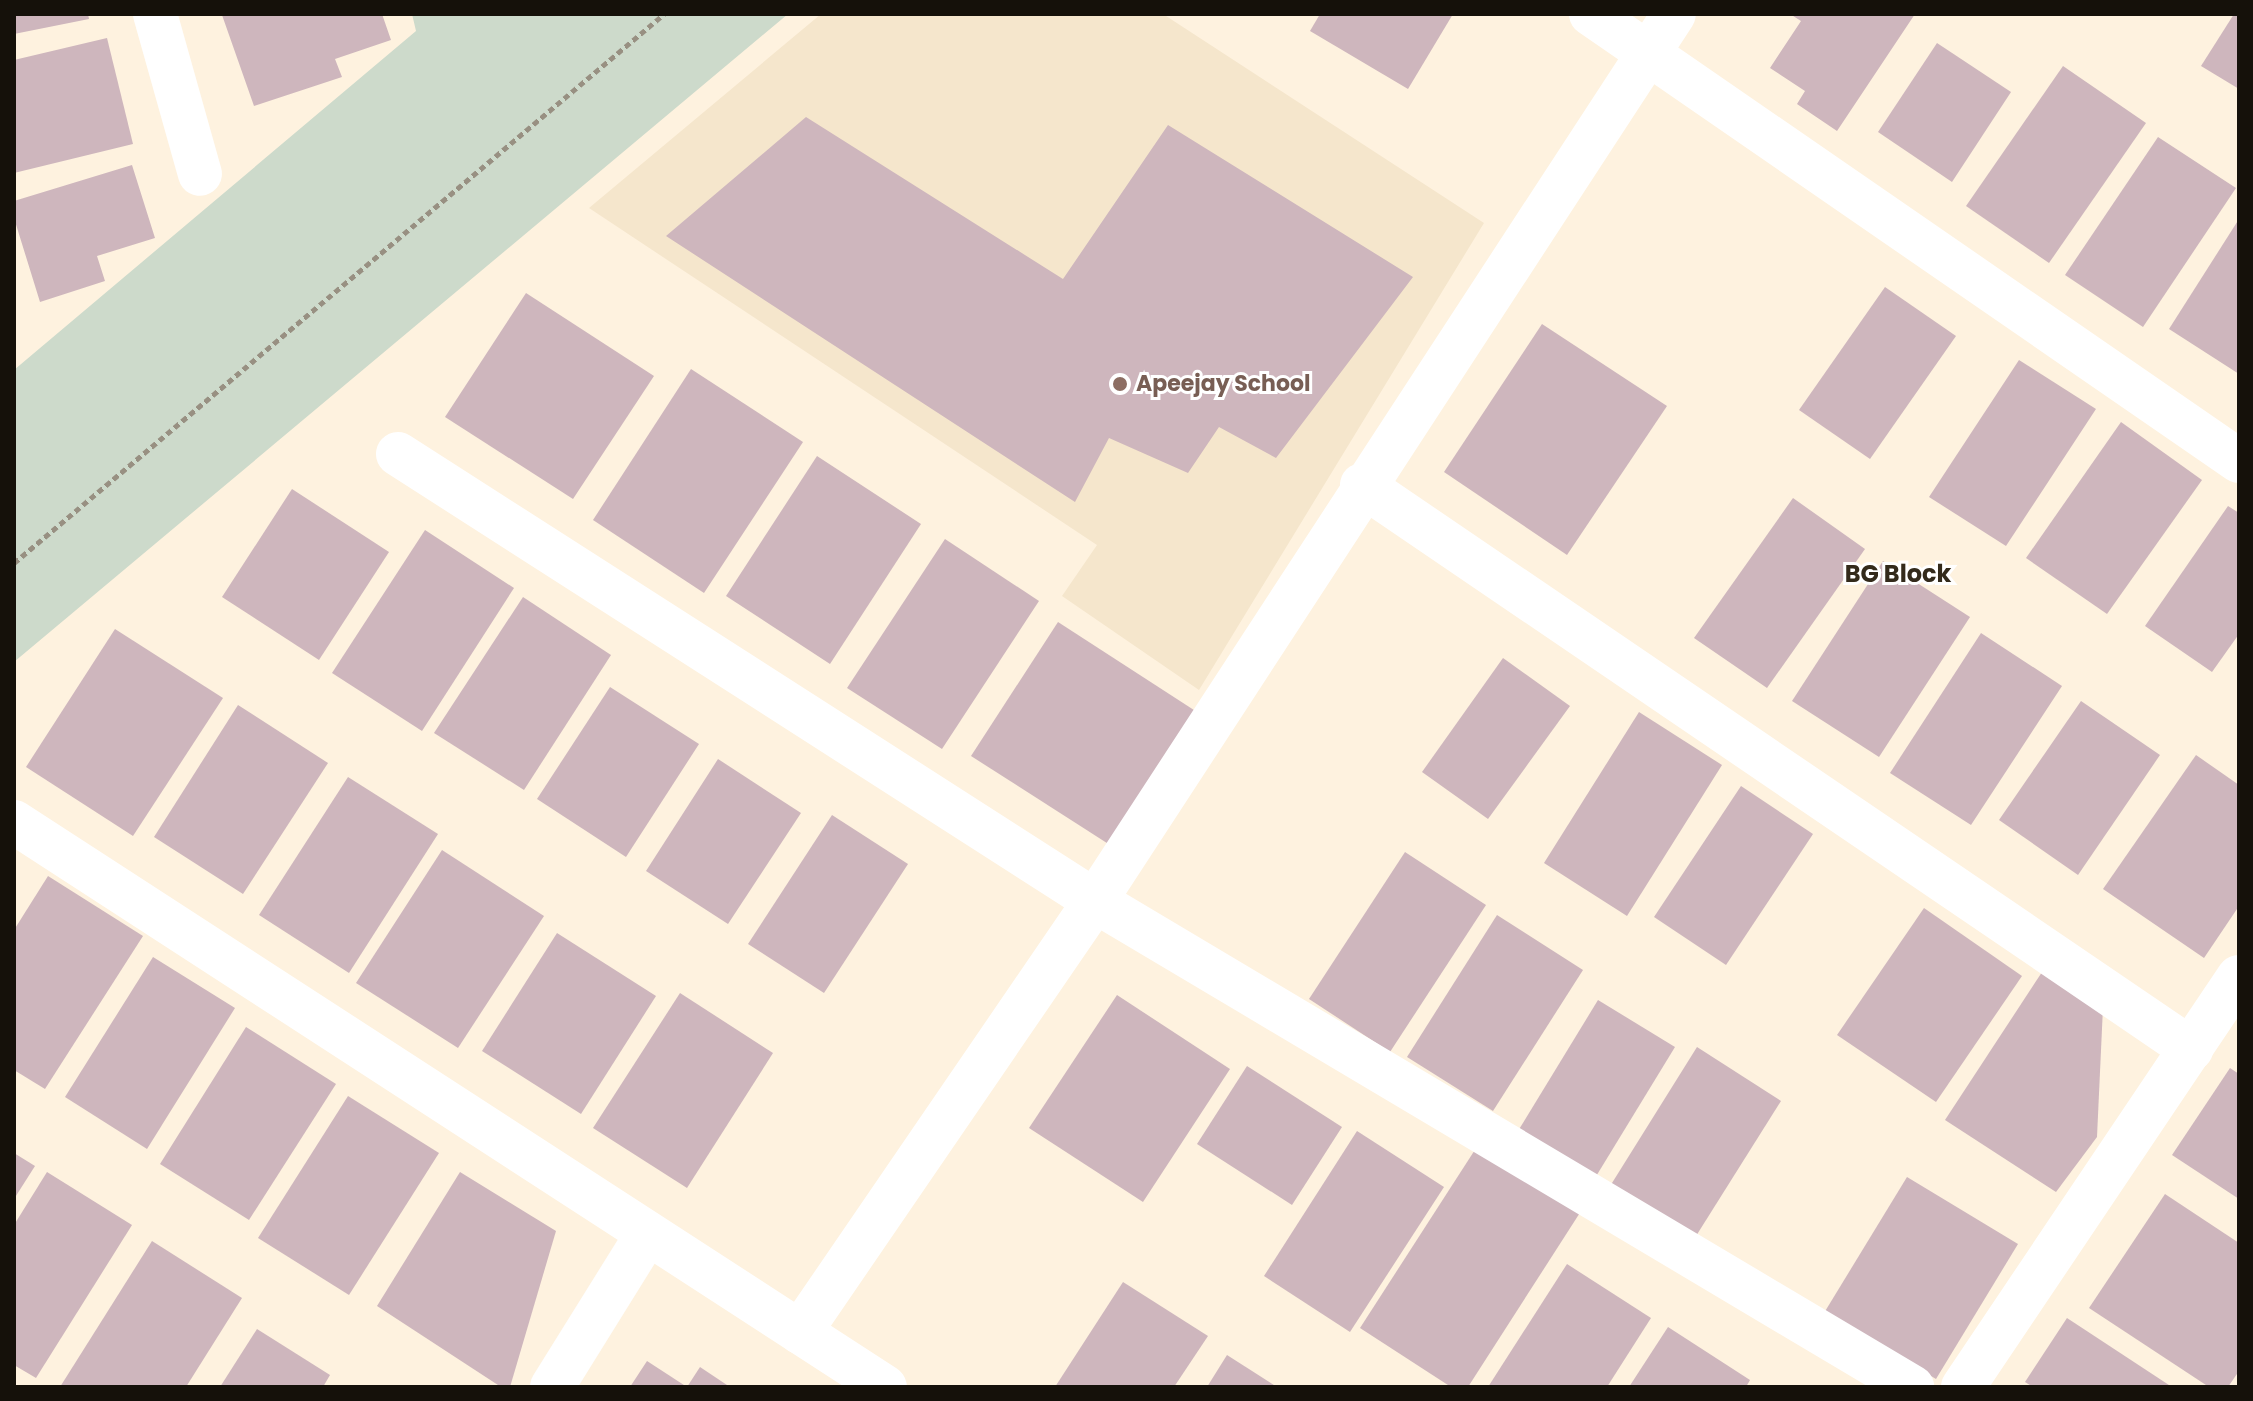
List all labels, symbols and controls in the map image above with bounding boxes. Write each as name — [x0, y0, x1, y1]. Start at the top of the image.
place label: Apeejay School — [1136, 371, 1310, 397]
marker: Apeejay School — [1111, 375, 1129, 393]
district label: BG Block — [1845, 560, 1951, 588]

